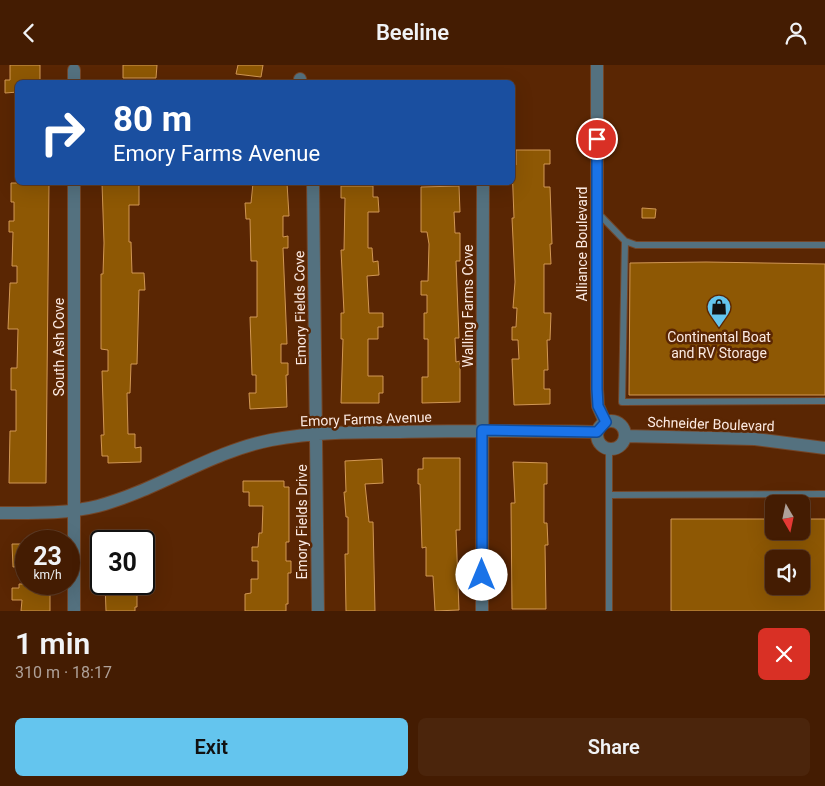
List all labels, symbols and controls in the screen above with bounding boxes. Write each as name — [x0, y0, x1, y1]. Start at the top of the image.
icon: back — [15, 19, 43, 47]
icon: person — [782, 19, 810, 47]
text: Beeline — [376, 20, 449, 45]
text: 80 m — [113, 99, 192, 140]
icon: right — [30, 100, 95, 165]
pin — [576, 118, 618, 160]
icon: arrive — [583, 125, 611, 153]
text: Emory Farms Avenue — [113, 141, 320, 166]
street label: Alliance Boulevard — [574, 187, 590, 301]
street label: Walling Farms Cove — [460, 244, 476, 368]
street label: Emory Fields Cove — [291, 250, 309, 366]
shop icon: Continental Boat and RV Storage — [706, 294, 732, 328]
street label: South Ash Cove — [51, 298, 67, 396]
place label: Continental Boat and RV Storage — [667, 329, 771, 361]
street label: Emory Farms Avenue — [300, 409, 432, 429]
street label: Schneider Boulevard — [647, 414, 775, 434]
street label: Emory Fields Drive — [294, 464, 310, 580]
north arrow — [765, 495, 810, 540]
map controls — [765, 495, 810, 595]
speed limit sign: 30 — [90, 530, 155, 595]
text: 23 — [33, 542, 62, 571]
position arrow — [455, 548, 507, 600]
button: sound — [765, 550, 810, 595]
text: km/h — [33, 568, 62, 582]
text: 1 min — [15, 626, 90, 661]
button: close — [758, 628, 810, 680]
text: 310 m · 18:17 — [15, 663, 112, 682]
button: Exit — [15, 718, 408, 776]
button: Share — [418, 718, 810, 776]

